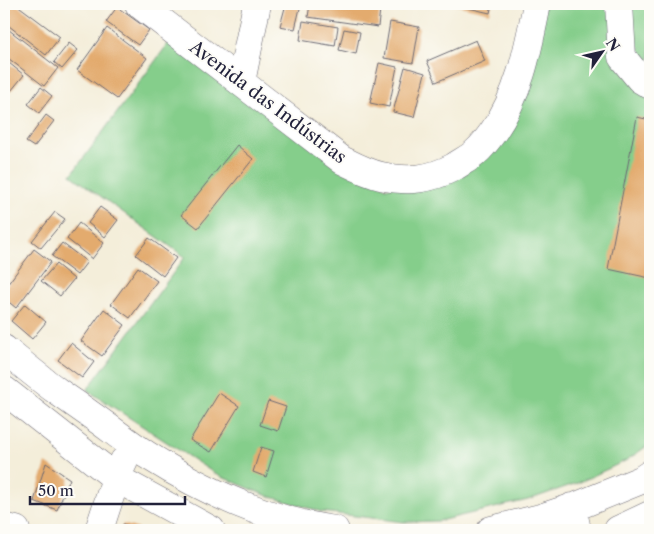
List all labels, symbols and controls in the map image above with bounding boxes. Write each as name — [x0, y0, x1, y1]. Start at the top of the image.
north arrow — [576, 28, 626, 78]
street label: Avenida das Indústrias — [184, 35, 351, 168]
text: N — [602, 35, 624, 55]
scale bar — [30, 474, 185, 506]
text: 50 m — [38, 481, 74, 500]

